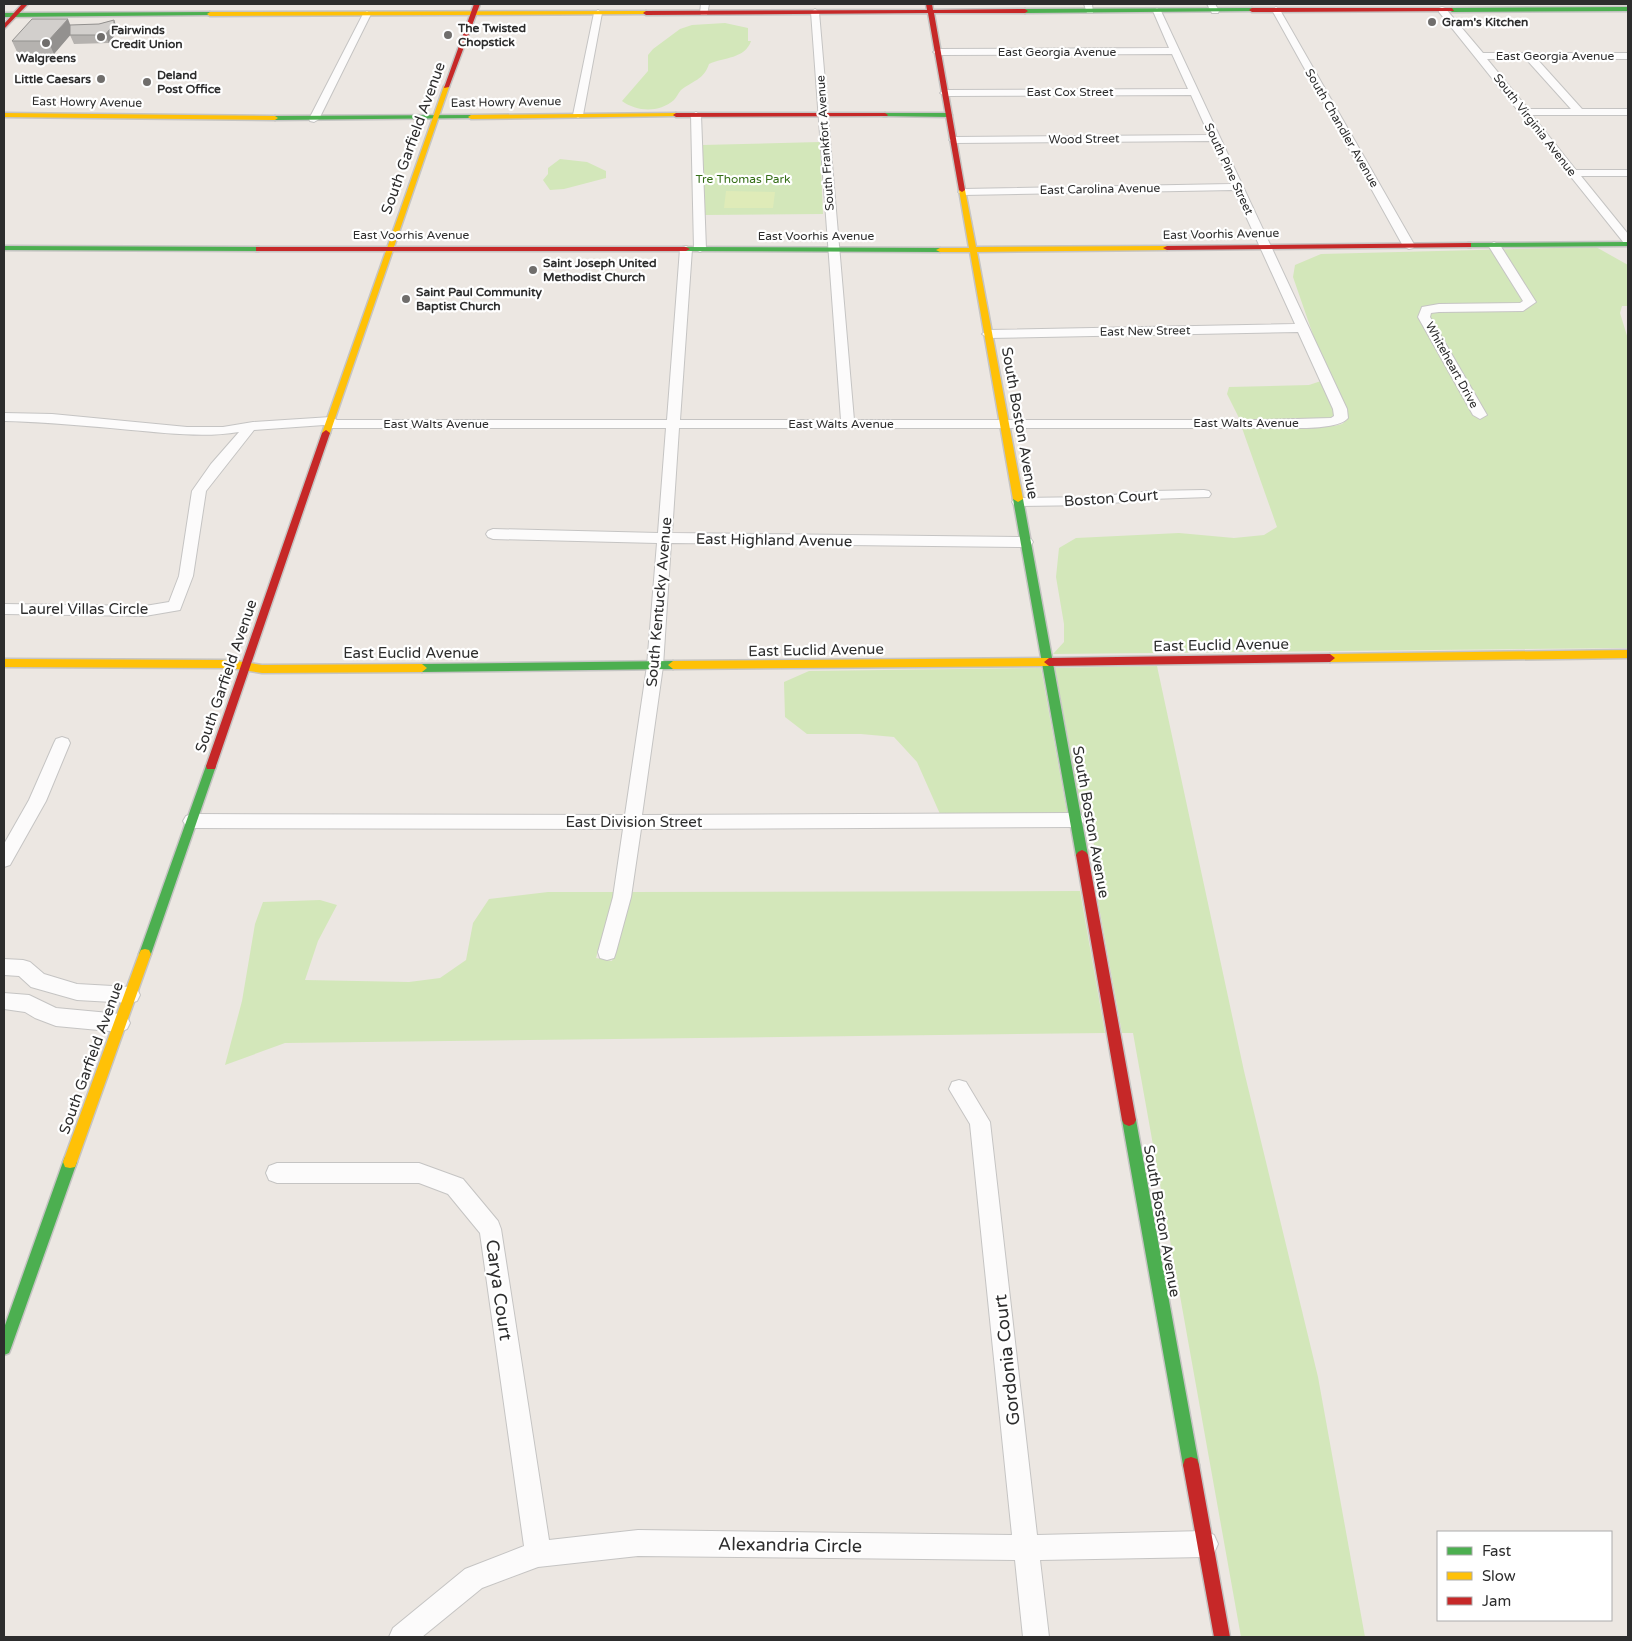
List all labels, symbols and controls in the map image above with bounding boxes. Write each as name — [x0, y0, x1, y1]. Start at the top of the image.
place label: Gram's Kitchen — [1442, 15, 1528, 29]
marker: Gram's Kitchen — [1426, 16, 1438, 28]
place label: The Twisted Chopstick — [457, 21, 526, 50]
place label: Fairwinds Credit Union — [111, 23, 183, 51]
marker: The Twisted Chopstick — [442, 29, 454, 41]
marker: Fairwinds Credit Union — [95, 31, 107, 43]
marker: Walgreens — [40, 37, 52, 49]
street label: East Georgia Avenue — [998, 45, 1117, 59]
street label: East Georgia Avenue — [1496, 49, 1615, 63]
place label: Walgreens — [16, 51, 76, 66]
street label: South Garfield Avenue — [377, 59, 449, 217]
street label: South Chandler Avenue — [1302, 66, 1382, 190]
place label: Deland Post Office — [157, 68, 221, 96]
street label: South Virginia Avenue — [1491, 71, 1580, 179]
place label: Little Caesars — [14, 72, 91, 86]
marker: Little Caesars — [95, 73, 107, 85]
street label: South Frankfort Avenue — [813, 74, 837, 211]
marker: Deland Post Office — [141, 76, 153, 88]
street label: East Cox Street — [1027, 85, 1114, 99]
street label: East Howry Avenue — [32, 94, 143, 110]
street label: East Howry Avenue — [451, 94, 562, 110]
street label: South Pine Street — [1202, 121, 1257, 217]
street label: Wood Street — [1048, 131, 1120, 147]
park label: Tre Thomas Park — [695, 172, 791, 186]
street label: East Carolina Avenue — [1040, 181, 1161, 197]
street label: East Voorhis Avenue — [1163, 226, 1280, 242]
street label: East Voorhis Avenue — [353, 228, 470, 242]
street label: East Voorhis Avenue — [758, 229, 875, 243]
place label: Saint Joseph United Methodist Church — [543, 256, 656, 284]
marker: Saint Joseph United Methodist Church — [527, 264, 539, 276]
place label: Saint Paul Community Baptist Church — [416, 285, 542, 314]
marker: Saint Paul Community Baptist Church — [400, 293, 412, 305]
street label: Whiteheart Drive — [1423, 319, 1482, 411]
street label: East New Street — [1099, 323, 1191, 339]
street label: South Boston Avenue — [998, 345, 1042, 501]
street label: East Walts Avenue — [1193, 416, 1299, 430]
street label: East Walts Avenue — [383, 417, 489, 431]
street label: East Walts Avenue — [788, 417, 894, 431]
street label: Boston Court — [1063, 486, 1159, 510]
street label: South Kentucky Avenue — [643, 516, 675, 688]
street label: East Highland Avenue — [696, 530, 852, 550]
street label: South Garfield Avenue — [191, 597, 261, 755]
street label: Laurel Villas Circle — [20, 600, 148, 618]
street label: East Euclid Avenue — [1153, 635, 1289, 655]
street label: East Euclid Avenue — [748, 640, 884, 660]
street label: East Euclid Avenue — [343, 644, 479, 662]
street label: South Boston Avenue — [1069, 744, 1113, 900]
street label: East Division Street — [565, 813, 703, 831]
street label: South Garfield Avenue — [55, 979, 127, 1137]
street label: South Boston Avenue — [1140, 1143, 1184, 1299]
street label: Carya Court — [481, 1238, 517, 1342]
street label: Gordonia Court — [989, 1293, 1025, 1427]
legend — [1437, 1531, 1612, 1621]
street label: Alexandria Circle — [718, 1533, 862, 1557]
text: Fast — [1482, 1542, 1512, 1560]
text: Slow — [1482, 1567, 1516, 1585]
text: Jam — [1482, 1592, 1511, 1610]

